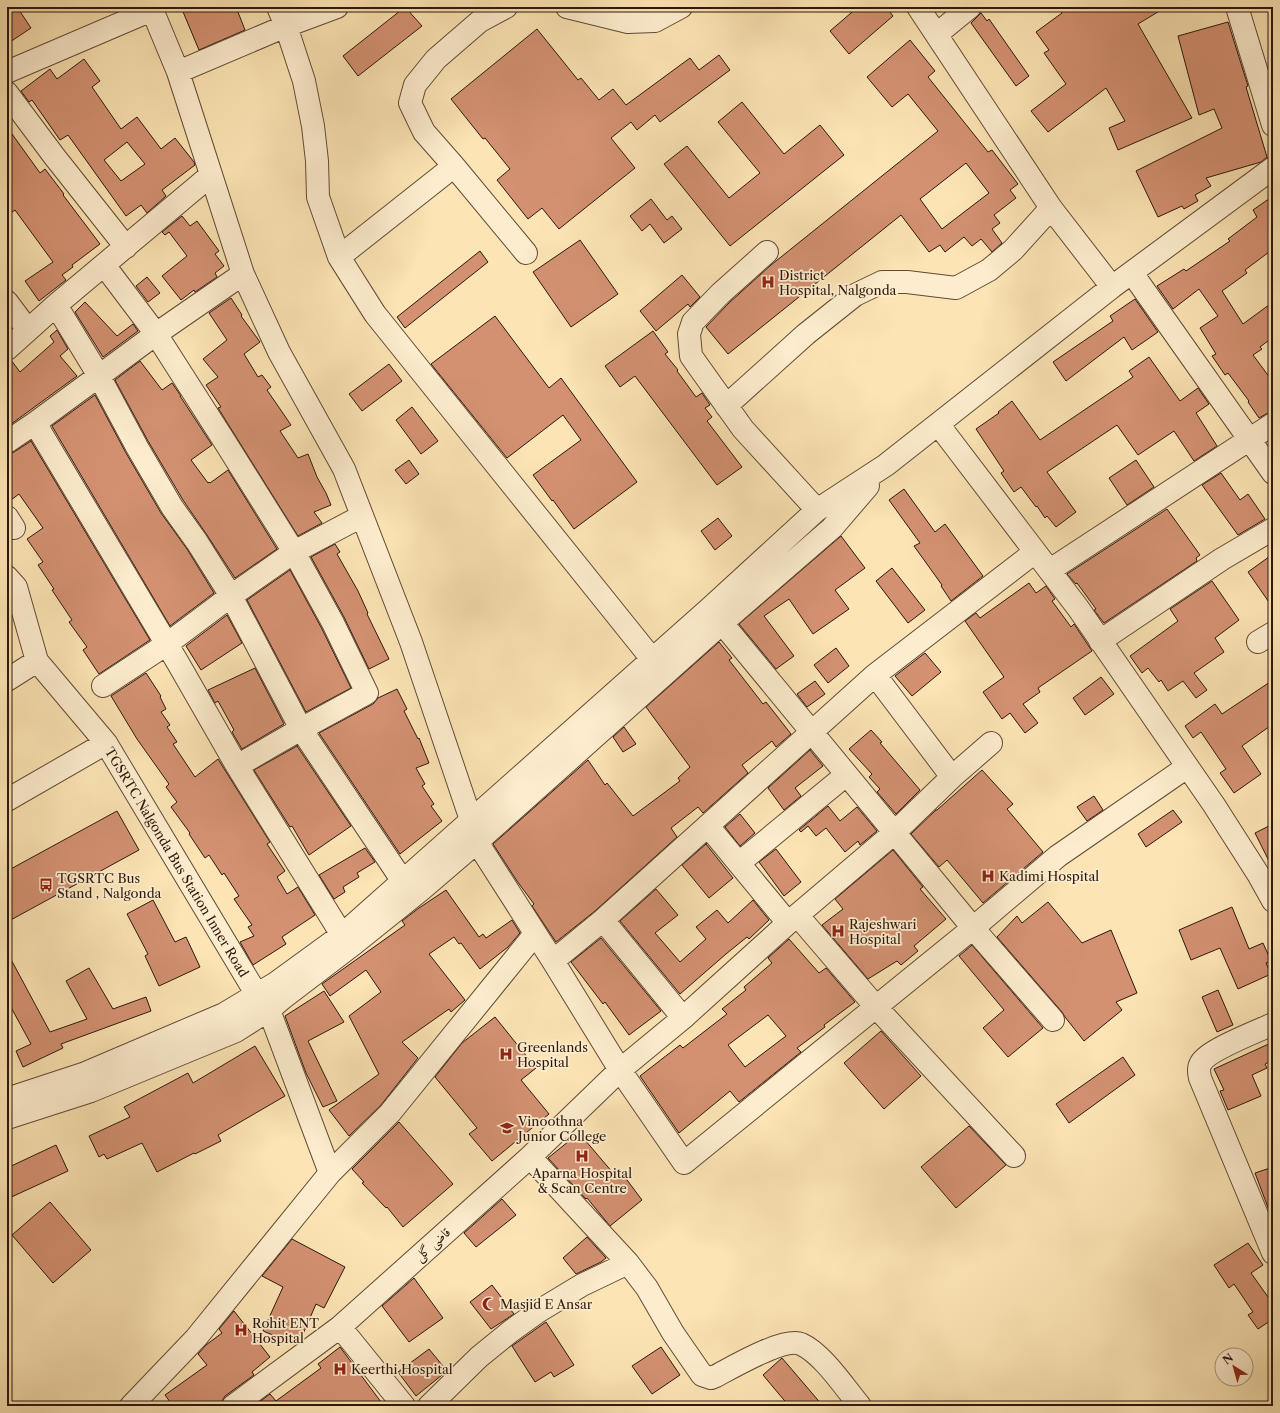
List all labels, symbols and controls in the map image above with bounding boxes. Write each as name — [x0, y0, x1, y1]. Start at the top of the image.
place label: District Hospital, Nalgonda — [779, 267, 897, 298]
hospital icon: District Hospital, Nalgonda — [760, 274, 776, 290]
street label: TGSRTC Nalgonda Bus Station Inner Road — [102, 744, 252, 980]
hospital icon: Kadimi Hospital — [980, 868, 996, 884]
place label: Kadimi Hospital — [999, 868, 1099, 884]
place label: TGSRTC Bus Stand , Nalgonda — [57, 870, 162, 901]
bus stop icon: TGSRTC Bus Stand , Nalgonda — [38, 877, 54, 893]
place label: Rajeshwari Hospital — [849, 916, 917, 947]
hospital icon: Rajeshwari Hospital — [830, 923, 846, 939]
place label: Greenlands Hospital — [517, 1039, 588, 1070]
hospital icon: Greenlands Hospital — [498, 1046, 514, 1062]
place label: Vinoothna Junior College — [516, 1113, 606, 1144]
school or university icon: Vinoothna Junior College — [499, 1120, 515, 1136]
hospital icon: Aparna Hospital & Scan Centre — [574, 1148, 590, 1164]
place label: Aparna Hospital & Scan Centre — [531, 1165, 632, 1196]
street label: قاضی گلی — [411, 1224, 455, 1267]
mosque icon: Masjid E Ansar — [481, 1296, 497, 1312]
place label: Masjid E Ansar — [500, 1296, 593, 1312]
place label: Rohit ENT Hospital — [252, 1315, 319, 1346]
hospital icon: Rohit ENT Hospital — [233, 1322, 249, 1338]
north arrow — [1214, 1347, 1254, 1387]
text: N — [1220, 1350, 1236, 1367]
hospital icon: Keerthi Hospital — [332, 1361, 348, 1377]
place label: Keerthi Hospital — [351, 1361, 453, 1377]

